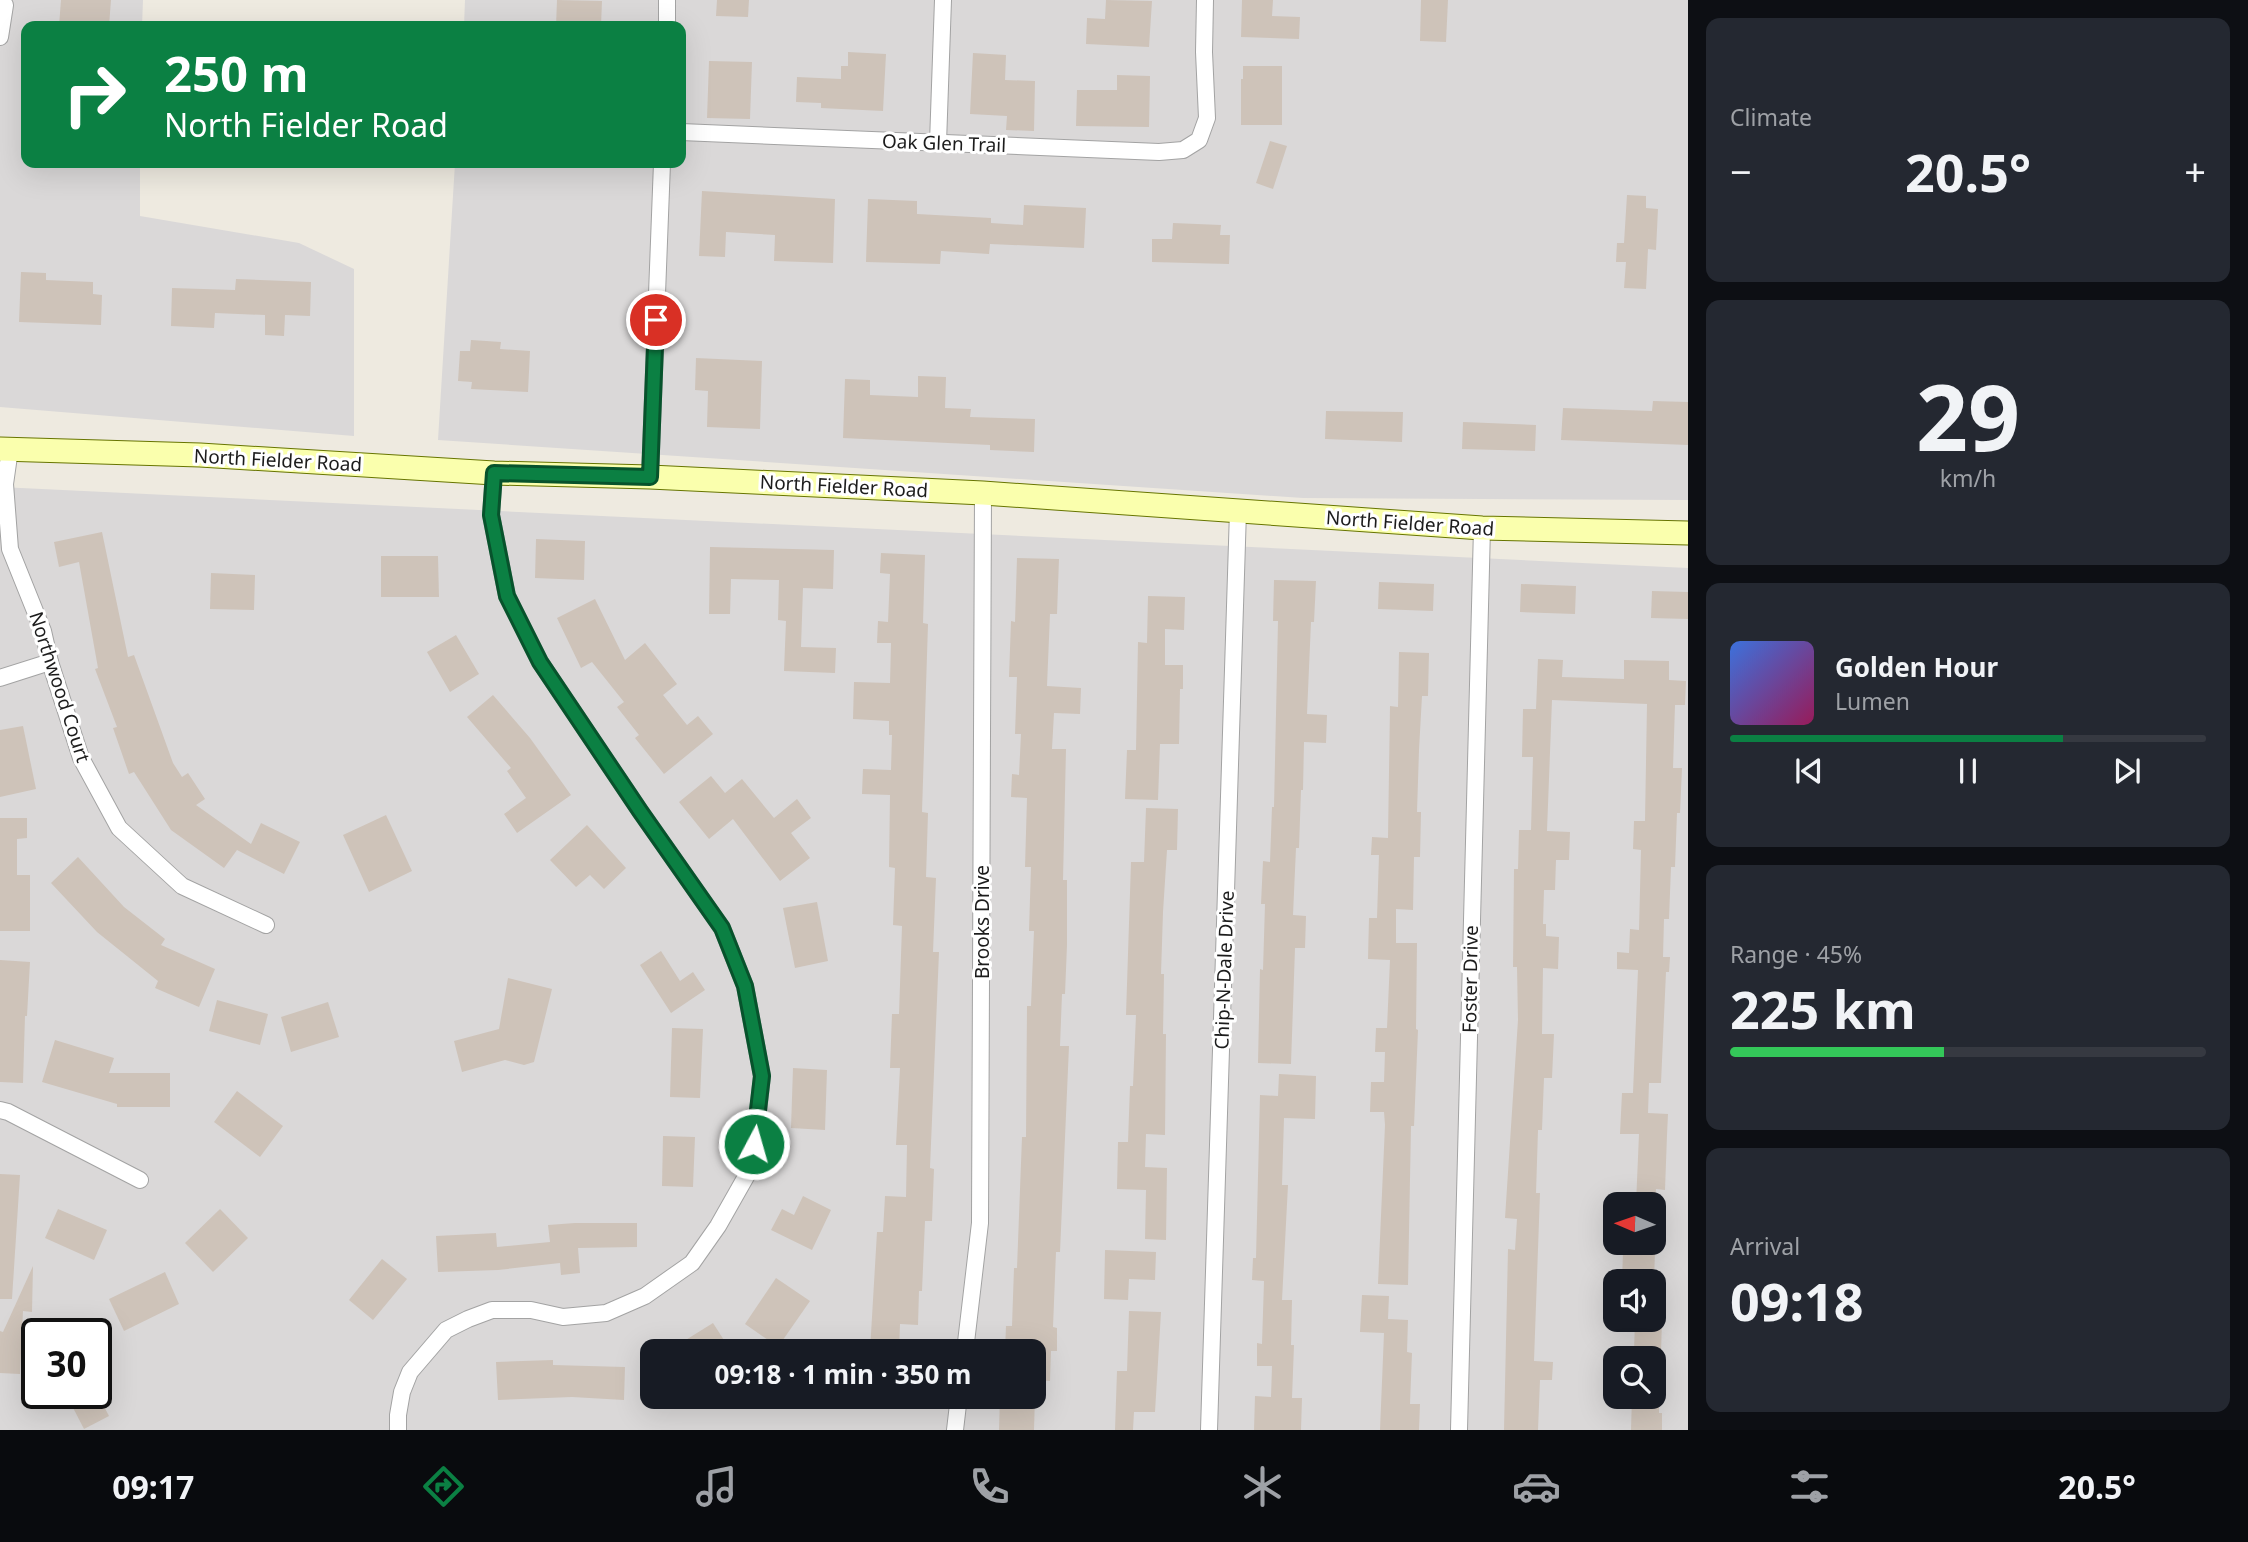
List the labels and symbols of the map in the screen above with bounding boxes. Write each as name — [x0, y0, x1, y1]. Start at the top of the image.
street label: Oak Glen Trail — [881, 128, 1007, 158]
pin — [626, 290, 686, 350]
street label: North Fielder Road — [193, 443, 363, 477]
street label: North Fielder Road — [759, 469, 929, 503]
street label: North Fielder Road — [1325, 504, 1495, 542]
street label: Northwood Court — [23, 608, 97, 766]
street label: Brooks Drive — [969, 865, 995, 979]
street label: Chip-N-Dale Drive — [1208, 890, 1240, 1050]
street label: Foster Drive — [1456, 925, 1484, 1033]
position arrow — [717, 1107, 791, 1181]
north arrow — [1603, 1192, 1666, 1255]
speed limit sign: 30 — [21, 1318, 112, 1409]

